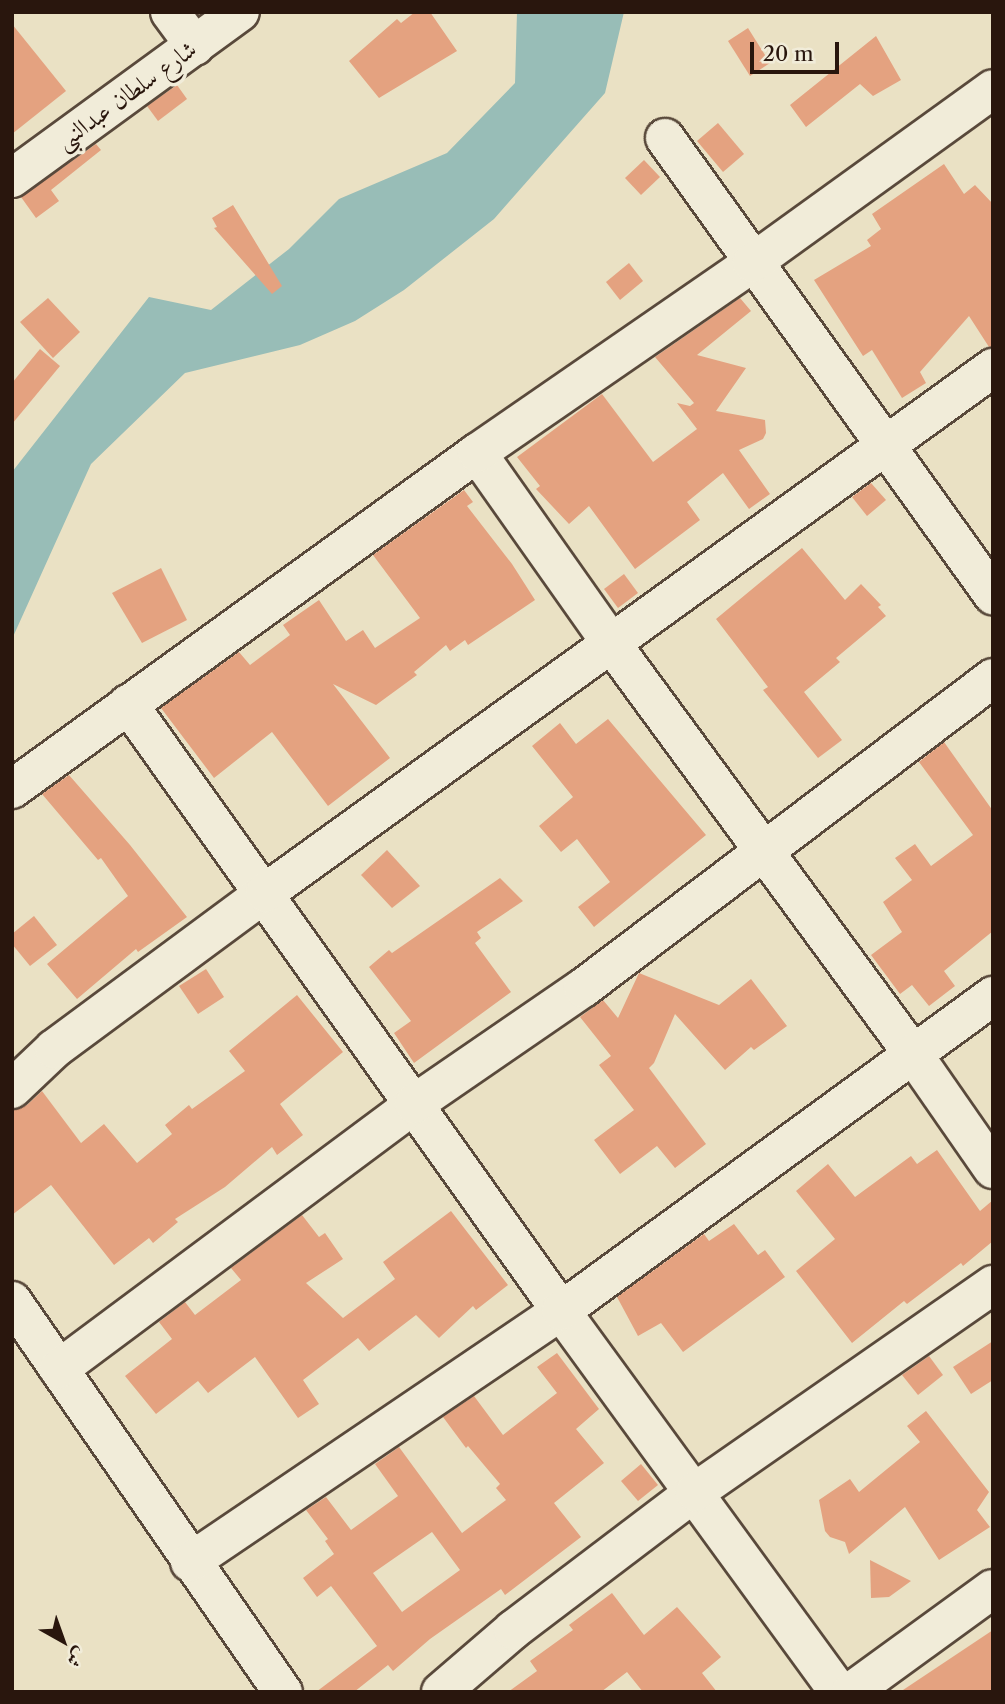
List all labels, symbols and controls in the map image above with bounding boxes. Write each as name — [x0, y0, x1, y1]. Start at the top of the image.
scale bar — [753, 28, 842, 72]
street label: شارع سلطان عبدالنبى — [50, 34, 202, 156]
text: 20 m — [763, 41, 814, 66]
north arrow — [28, 1606, 98, 1676]
text: ش — [62, 1643, 91, 1672]

